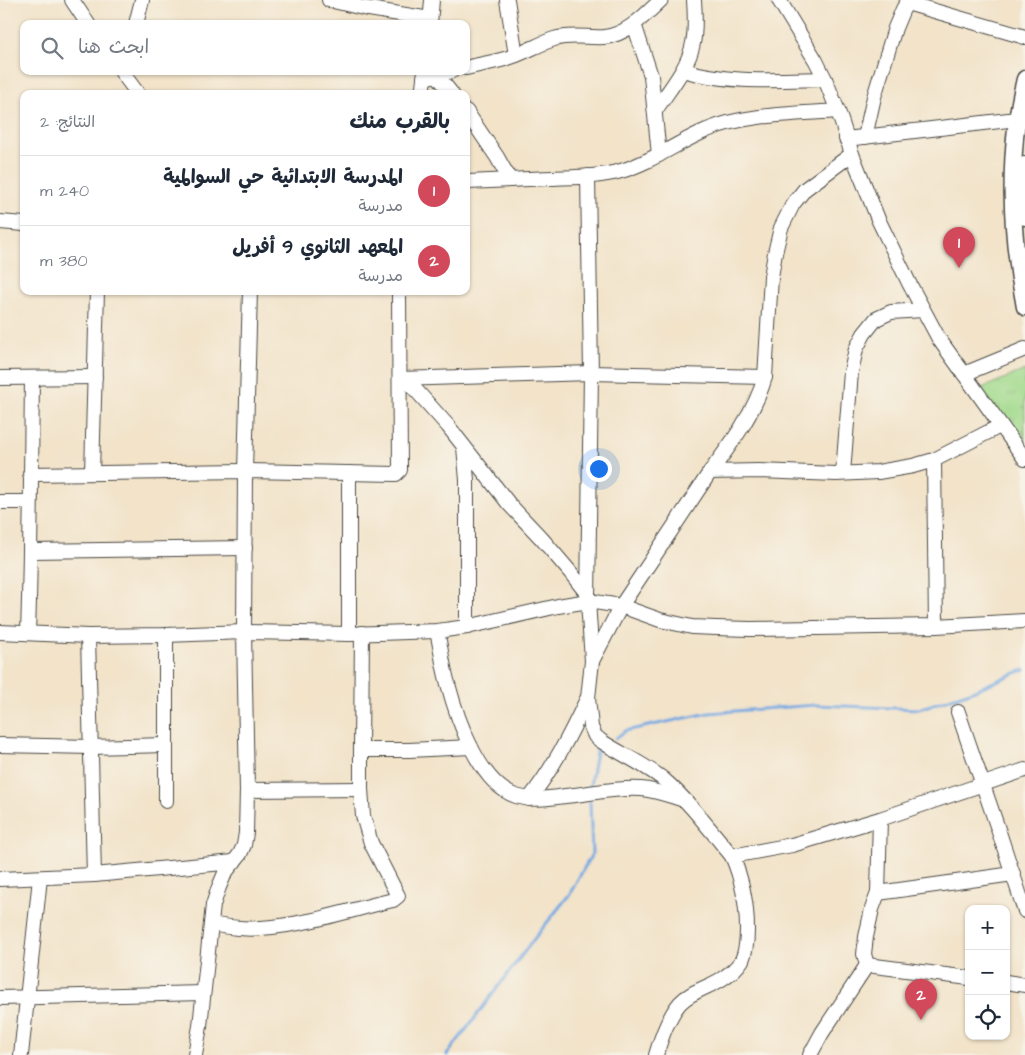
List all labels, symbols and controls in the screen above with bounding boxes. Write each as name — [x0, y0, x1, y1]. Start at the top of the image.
search box — [20, 20, 470, 75]
icon: search — [38, 34, 66, 62]
text: ابحث هنا — [78, 34, 149, 61]
text: بالقرب منك — [349, 107, 450, 136]
text: النتائج: 2 — [40, 111, 95, 133]
text: المدرسة الابتدائية حي السوالمية — [163, 164, 403, 191]
text: 240 m — [40, 180, 89, 202]
text: 1 — [433, 180, 435, 202]
text: مدرسة — [358, 195, 403, 217]
pin: 1 — [943, 227, 975, 268]
text: المعهد الثانوي 9 أفريل — [232, 234, 403, 261]
text: 380 m — [40, 250, 87, 272]
text: 2 — [429, 250, 439, 272]
text: مدرسة — [358, 265, 403, 287]
your location — [586, 456, 612, 482]
map controls — [965, 905, 1010, 1040]
button: + — [965, 905, 1010, 950]
button: − — [965, 950, 1010, 995]
pin: 2 — [905, 979, 937, 1020]
button: locate — [965, 995, 1010, 1040]

